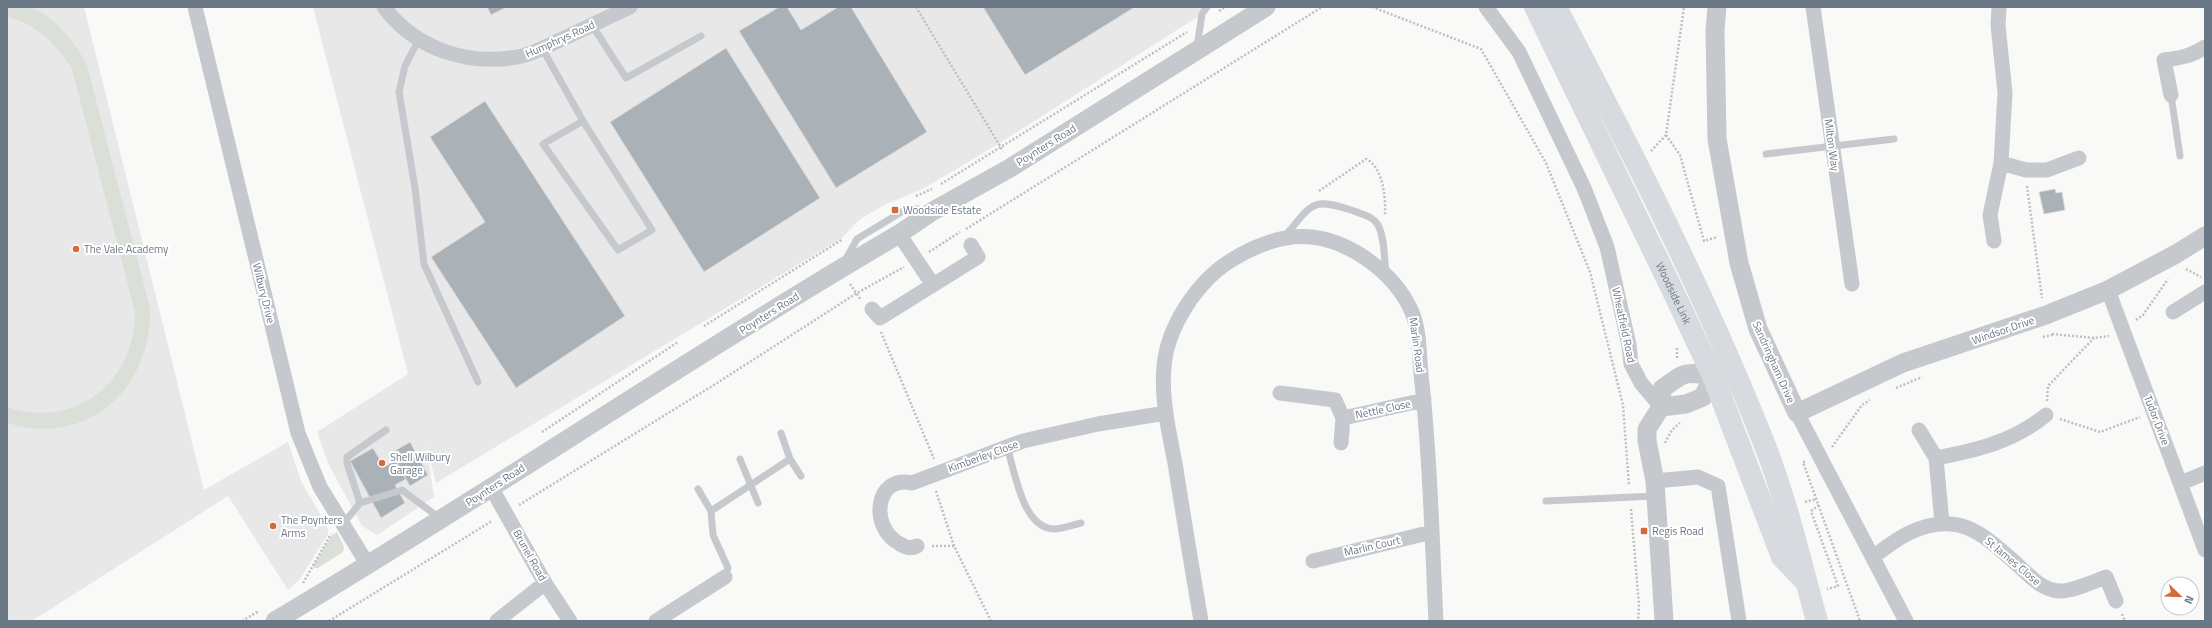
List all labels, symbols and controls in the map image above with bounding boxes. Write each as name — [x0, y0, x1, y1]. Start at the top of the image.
street label: Humphrys Road — [523, 16, 597, 61]
street label: Milton Way — [1820, 118, 1844, 173]
street label: Poynters Road — [1013, 120, 1079, 170]
place label: Woodside Estate — [903, 202, 982, 218]
marker: Woodside Estate — [890, 205, 900, 215]
place label: The Vale Academy — [84, 241, 169, 257]
marker: The Vale Academy — [71, 244, 81, 254]
street label: Woodside Link — [1652, 259, 1696, 328]
street label: Wilbury Drive — [249, 261, 279, 325]
street label: Wheatfield Road — [1608, 286, 1640, 364]
street label: Poynters Road — [736, 288, 802, 338]
street label: Windsor Drive — [1970, 312, 2037, 348]
street label: Marlin Road — [1405, 316, 1429, 374]
street label: Sandringham Drive — [1749, 319, 1799, 406]
street label: Tudor Drive — [2140, 393, 2174, 448]
street label: Nettle Close — [1354, 395, 1413, 423]
street label: Kimberley Close — [946, 436, 1021, 476]
place label: Shell Wilbury Garage — [390, 449, 451, 478]
marker: Shell Wilbury Garage — [377, 458, 387, 468]
street label: Poynters Road — [462, 460, 528, 510]
place label: The Poynters Arms — [281, 512, 342, 541]
marker: The Poynters Arms — [268, 521, 278, 531]
place label: Regis Road — [1652, 523, 1704, 539]
street label: Brunel Road — [509, 526, 551, 584]
marker: Regis Road — [1639, 526, 1649, 536]
street label: Marlin Court — [1342, 532, 1402, 560]
street label: St James Close — [1982, 533, 2045, 589]
north arrow — [2160, 576, 2200, 616]
text: N — [2180, 593, 2198, 607]

